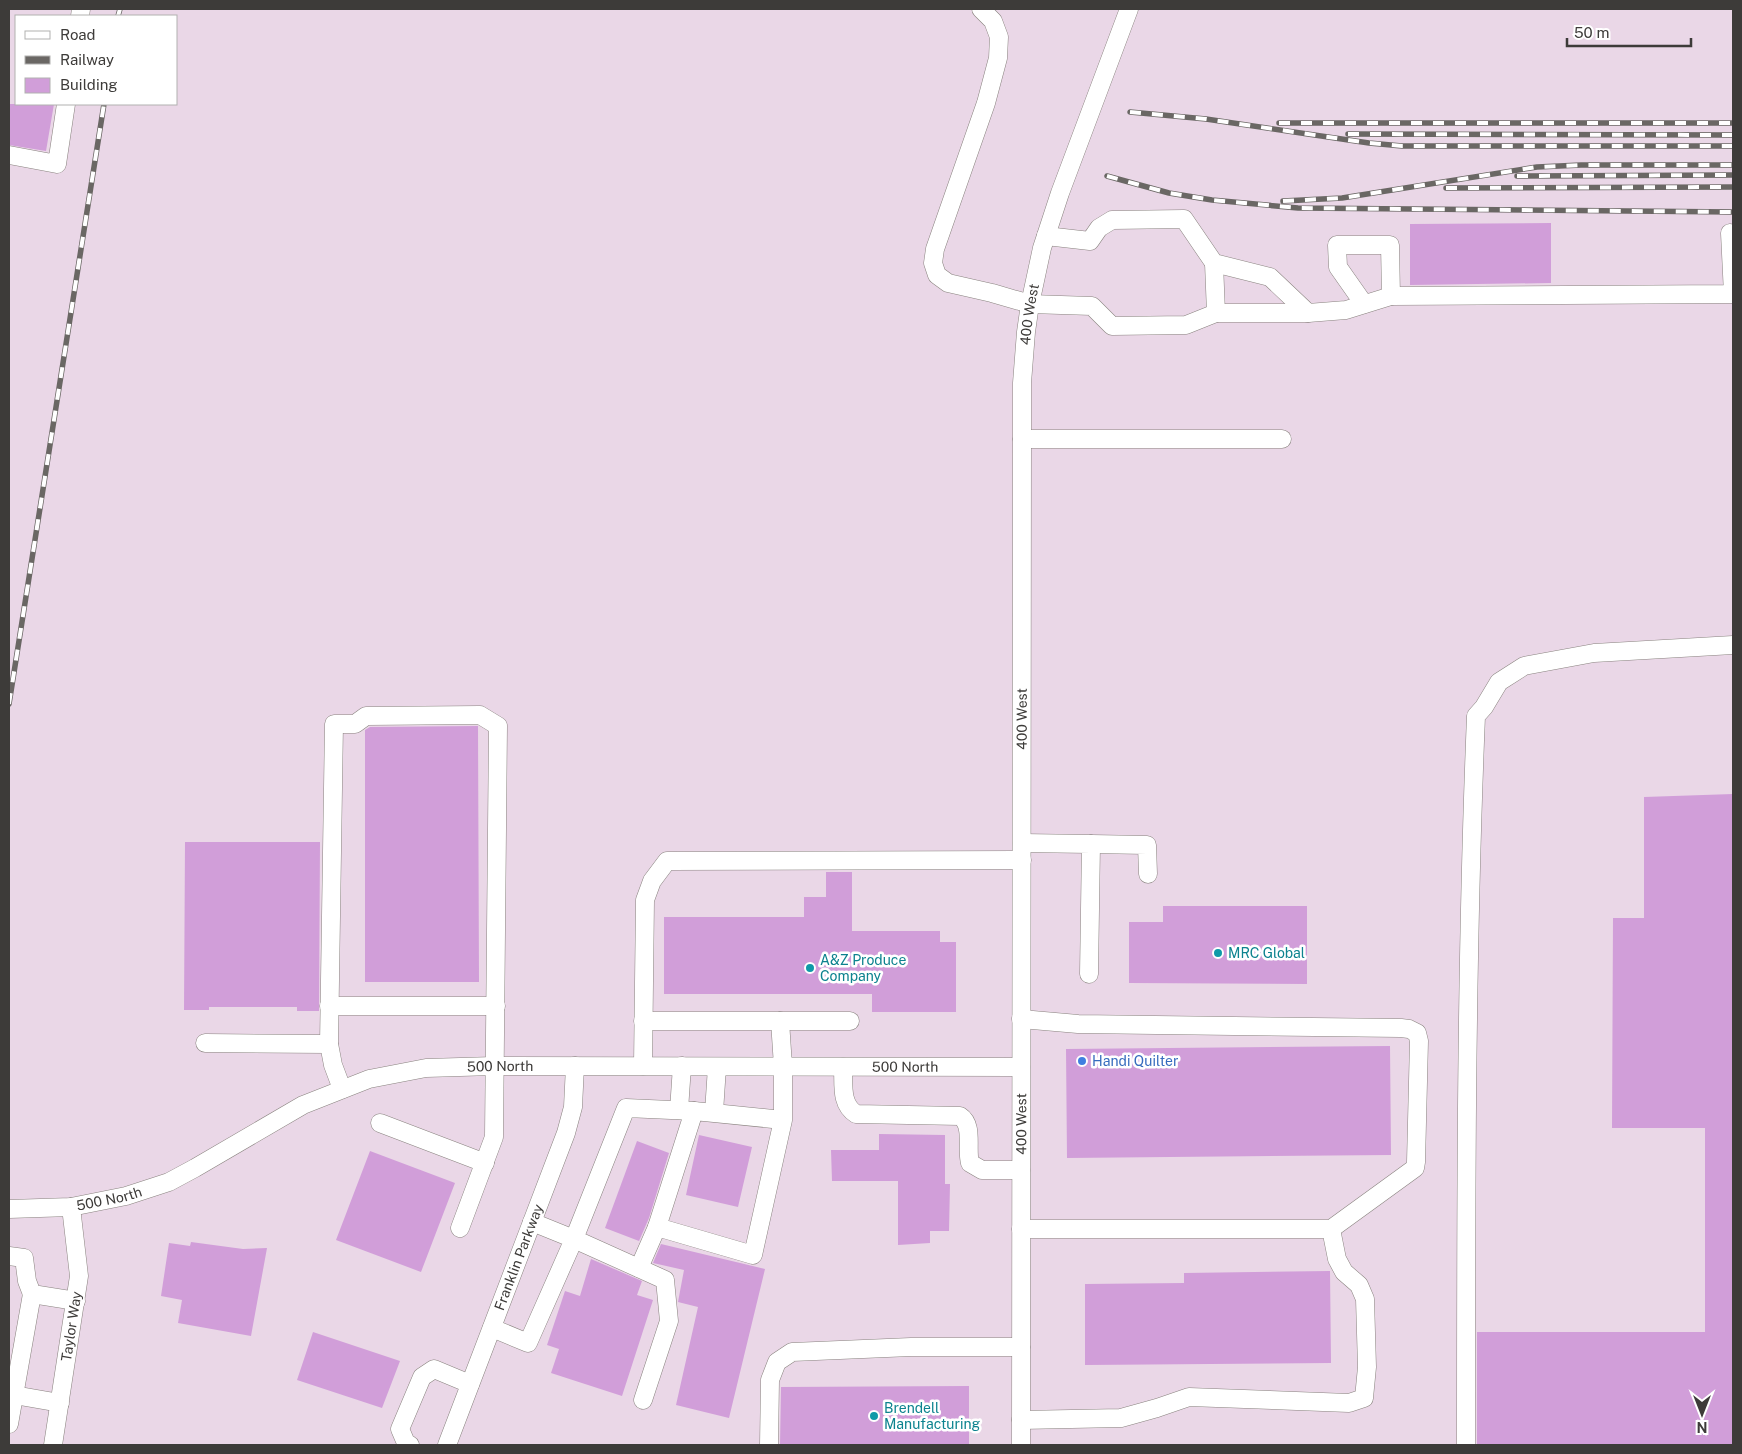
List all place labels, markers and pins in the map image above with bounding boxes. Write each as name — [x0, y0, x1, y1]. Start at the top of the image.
place label: MRC Global — [1228, 945, 1305, 961]
marker: MRC Global — [1212, 947, 1224, 959]
place label: A&Z Produce Company — [820, 952, 906, 984]
marker: A&Z Produce Company — [804, 962, 816, 974]
place label: Handi Quilter — [1092, 1053, 1178, 1069]
marker: Handi Quilter — [1076, 1055, 1088, 1067]
place label: Brendell Manufacturing — [884, 1400, 981, 1432]
marker: Brendell Manufacturing — [868, 1410, 880, 1422]

